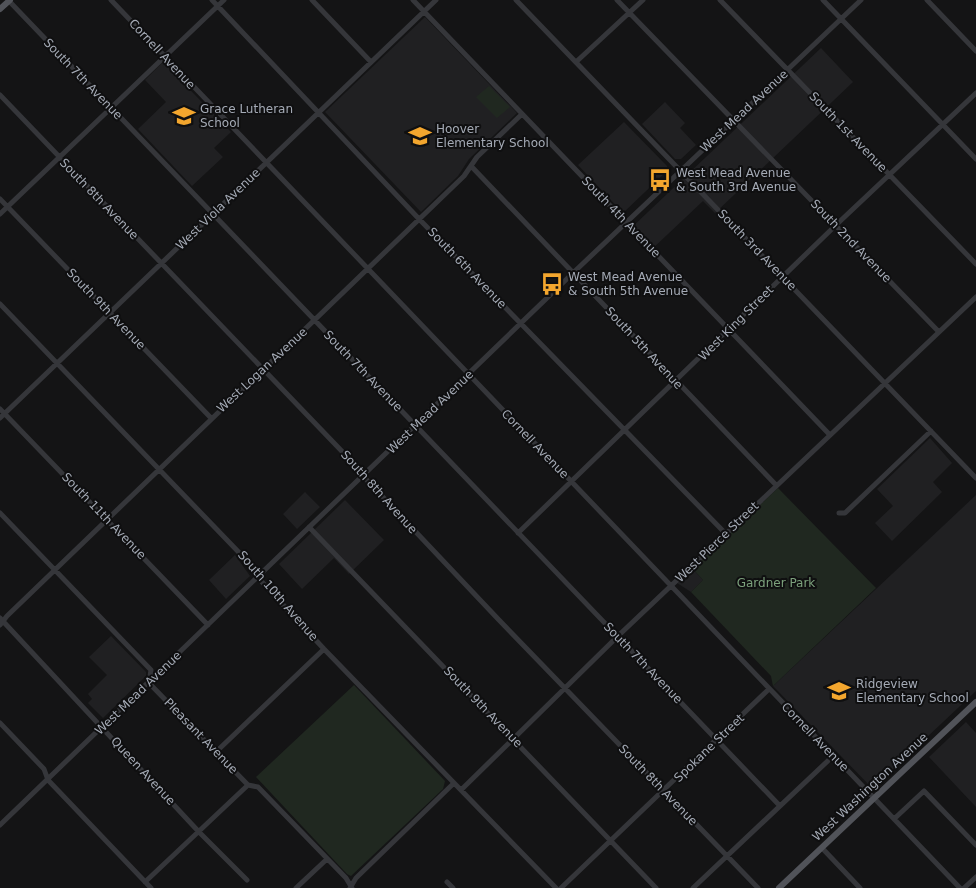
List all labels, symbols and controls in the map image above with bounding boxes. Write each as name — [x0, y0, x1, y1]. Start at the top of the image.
street label: Cornell Avenue — [126, 16, 198, 92]
street label: South 7th Avenue — [41, 36, 125, 122]
street label: West Mead Avenue — [697, 67, 791, 155]
street label: South 1st Avenue — [806, 89, 890, 175]
place label: Grace Lutheran School — [200, 102, 293, 130]
school or university icon: Grace Lutheran School — [171, 103, 197, 129]
place label: Hoover Elementary School — [436, 122, 549, 150]
school or university icon: Hoover Elementary School — [407, 123, 433, 149]
street label: South 8th Avenue — [57, 156, 141, 242]
street label: West Viola Avenue — [173, 165, 263, 253]
place label: West Mead Avenue & South 3rd Avenue — [676, 166, 796, 194]
bus stop icon: West Mead Avenue & South 3rd Avenue — [647, 167, 673, 193]
street label: South 4th Avenue — [579, 174, 663, 260]
street label: South 2nd Avenue — [808, 197, 894, 285]
street label: South 3rd Avenue — [715, 207, 799, 293]
street label: South 6th Avenue — [425, 225, 509, 311]
street label: South 9th Avenue — [64, 266, 148, 352]
place label: West Mead Avenue & South 5th Avenue — [568, 270, 688, 298]
bus stop icon: West Mead Avenue & South 5th Avenue — [539, 271, 565, 297]
street label: West King Street — [696, 282, 777, 363]
street label: South 5th Avenue — [602, 304, 686, 392]
street label: West Logan Avenue — [214, 325, 310, 415]
street label: South 7th Avenue — [321, 328, 405, 414]
street label: West Mead Avenue — [384, 367, 476, 457]
street label: Cornell Avenue — [499, 407, 571, 481]
street label: South 8th Avenue — [338, 448, 420, 536]
street label: South 11th Avenue — [59, 470, 149, 562]
street label: West Pierce Street — [673, 499, 762, 585]
street label: South 10th Avenue — [235, 548, 321, 644]
park label: Gardner Park — [737, 576, 815, 590]
street label: South 7th Avenue — [601, 620, 685, 706]
street label: West Mead Avenue — [92, 648, 184, 738]
street label: South 9th Avenue — [441, 664, 525, 750]
place label: Ridgeview Elementary School — [856, 677, 969, 705]
school or university icon: Ridgeview Elementary School — [826, 678, 852, 704]
street label: Pleasant Avenue — [161, 695, 241, 777]
street label: Cornell Avenue — [779, 700, 851, 774]
street label: Spokane Street — [671, 711, 747, 785]
street label: West Washington Avenue — [810, 730, 930, 844]
street label: Queen Avenue — [108, 734, 178, 808]
street label: South 8th Avenue — [616, 742, 700, 828]

